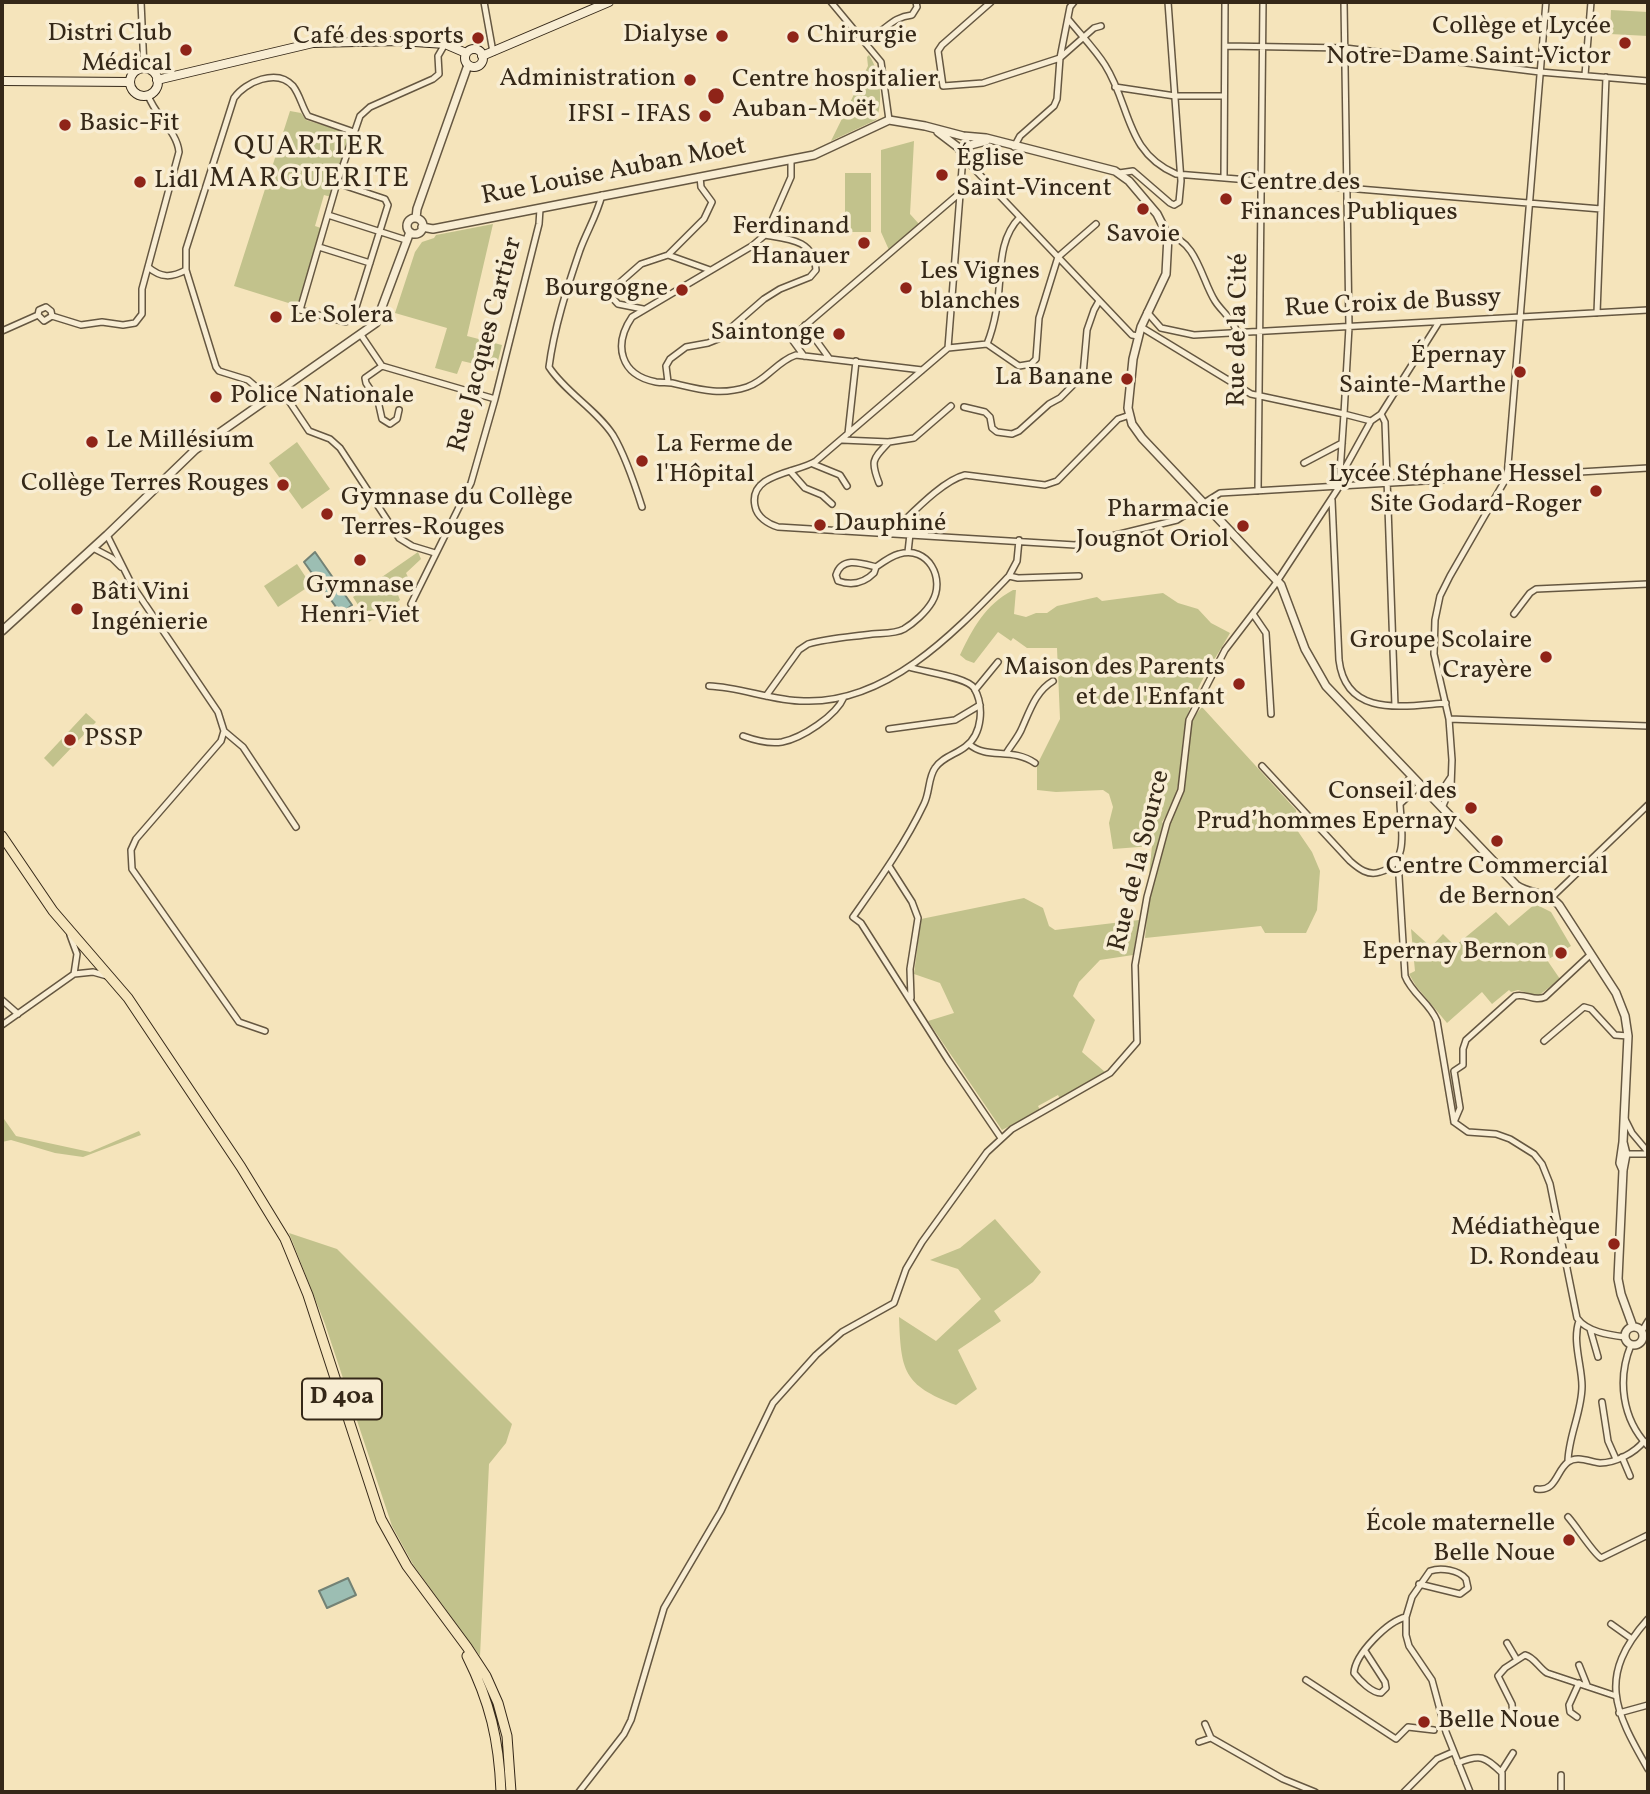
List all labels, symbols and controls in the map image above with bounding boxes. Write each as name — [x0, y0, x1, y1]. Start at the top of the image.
place label: Collège et Lycée Notre-Dame Saint-Victor — [1326, 12, 1611, 74]
place label: Distri Club Médical — [47, 19, 172, 80]
place label: Dialyse — [623, 20, 708, 52]
place label: Chirurgie — [807, 21, 917, 53]
place label: Café des sports — [293, 22, 464, 54]
marker: Dialyse — [714, 28, 730, 44]
marker: Chirurgie — [785, 29, 801, 45]
marker: Café des sports — [470, 30, 486, 46]
marker: Collège et Lycée Notre-Dame Saint-Victor — [1617, 35, 1633, 51]
marker: Distri Club Médical — [178, 42, 194, 58]
place label: Administration — [499, 64, 676, 96]
place label: Centre hospitalier Auban-Moët — [732, 65, 938, 126]
marker: Administration — [682, 72, 698, 88]
marker: Centre hospitalier Auban-Moët — [706, 86, 726, 106]
place label: IFSI - IFAS — [567, 100, 691, 132]
marker: IFSI - IFAS — [697, 108, 713, 124]
place label: Basic-Fit — [79, 109, 180, 141]
marker: Basic-Fit — [57, 117, 73, 133]
district label: QUARTIER MARGUERITE — [210, 132, 410, 198]
street label: Rue Louise Auban Moet — [479, 132, 749, 214]
place label: Église Saint-Vincent — [956, 144, 1112, 206]
place label: Lidl — [154, 166, 199, 198]
marker: Église Saint-Vincent — [934, 167, 950, 183]
place label: Centre des Finances Publiques — [1240, 168, 1458, 230]
marker: Lidl — [132, 174, 148, 190]
marker: Centre des Finances Publiques — [1218, 191, 1234, 207]
marker: Savoie — [1135, 201, 1151, 217]
place label: Ferdinand Hanauer — [732, 212, 850, 274]
place label: Savoie — [1106, 220, 1180, 252]
street label: Rue Jacques Cartier — [443, 234, 531, 456]
marker: Ferdinand Hanauer — [856, 235, 872, 251]
street label: Rue de la Cité — [1223, 253, 1257, 407]
place label: Les Vignes blanches — [920, 257, 1040, 318]
place label: Bourgogne — [544, 274, 668, 306]
marker: Les Vignes blanches — [898, 280, 914, 296]
marker: Bourgogne — [674, 282, 690, 298]
street label: Rue Croix de Bussy — [1284, 284, 1502, 326]
place label: Le Solera — [290, 301, 394, 333]
marker: Le Solera — [268, 309, 284, 325]
place label: Saintonge — [711, 318, 825, 350]
marker: Saintonge — [831, 326, 847, 342]
place label: Épernay Sainte-Marthe — [1339, 341, 1506, 402]
place label: La Banane — [995, 363, 1113, 395]
marker: Épernay Sainte-Marthe — [1512, 364, 1528, 380]
marker: La Banane — [1119, 371, 1135, 387]
place label: Police Nationale — [230, 381, 414, 413]
marker: Police Nationale — [208, 389, 224, 405]
place label: Le Millésium — [106, 426, 255, 458]
place label: La Ferme de l'Hôpital — [656, 430, 793, 492]
marker: Le Millésium — [84, 434, 100, 450]
marker: La Ferme de l'Hôpital — [634, 453, 650, 469]
place label: Lycée Stéphane Hessel Site Godard-Roger — [1328, 460, 1582, 522]
place label: Collège Terres Rouges — [21, 469, 269, 501]
marker: Collège Terres Rouges — [275, 477, 291, 493]
place label: Gymnase du Collège Terres-Rouges — [341, 483, 573, 544]
marker: Lycée Stéphane Hessel Site Godard-Roger — [1588, 483, 1604, 499]
place label: Pharmacie Jougnot Oriol — [1076, 495, 1229, 556]
marker: Gymnase du Collège Terres-Rouges — [319, 506, 335, 522]
place label: Dauphiné — [834, 509, 946, 541]
marker: Dauphiné — [812, 517, 828, 533]
marker: Pharmacie Jougnot Oriol — [1235, 518, 1251, 534]
marker: Gymnase Henri-Viet — [352, 552, 368, 568]
place label: Gymnase Henri-Viet — [300, 571, 420, 632]
place label: Bâti Vini Ingénierie — [91, 578, 208, 640]
marker: Bâti Vini Ingénierie — [69, 601, 85, 617]
place label: Groupe Scolaire Crayère — [1350, 626, 1532, 688]
marker: Groupe Scolaire Crayère — [1538, 649, 1554, 665]
place label: Maison des Parents et de l'Enfant — [1004, 653, 1225, 714]
marker: Maison des Parents et de l'Enfant — [1231, 676, 1247, 692]
place label: PSSP — [84, 724, 143, 756]
marker: PSSP — [62, 732, 78, 748]
street label: Rue de la Source — [1103, 767, 1179, 955]
place label: Conseil des Prud’hommes Epernay — [1196, 777, 1457, 838]
marker: Conseil des Prud’hommes Epernay — [1463, 800, 1479, 816]
marker: Centre Commercial de Bernon — [1489, 833, 1505, 849]
place label: Centre Commercial de Bernon — [1386, 852, 1608, 914]
place label: Epernay Bernon — [1362, 937, 1547, 969]
marker: Epernay Bernon — [1553, 945, 1569, 961]
place label: Médiathèque D. Rondeau — [1451, 1213, 1600, 1274]
marker: Médiathèque D. Rondeau — [1606, 1236, 1622, 1252]
road number: D 40a — [302, 1378, 382, 1420]
place label: École maternelle Belle Noue — [1366, 1509, 1555, 1570]
marker: École maternelle Belle Noue — [1561, 1532, 1577, 1548]
place label: Belle Noue — [1438, 1706, 1560, 1738]
marker: Belle Noue — [1416, 1714, 1432, 1730]

